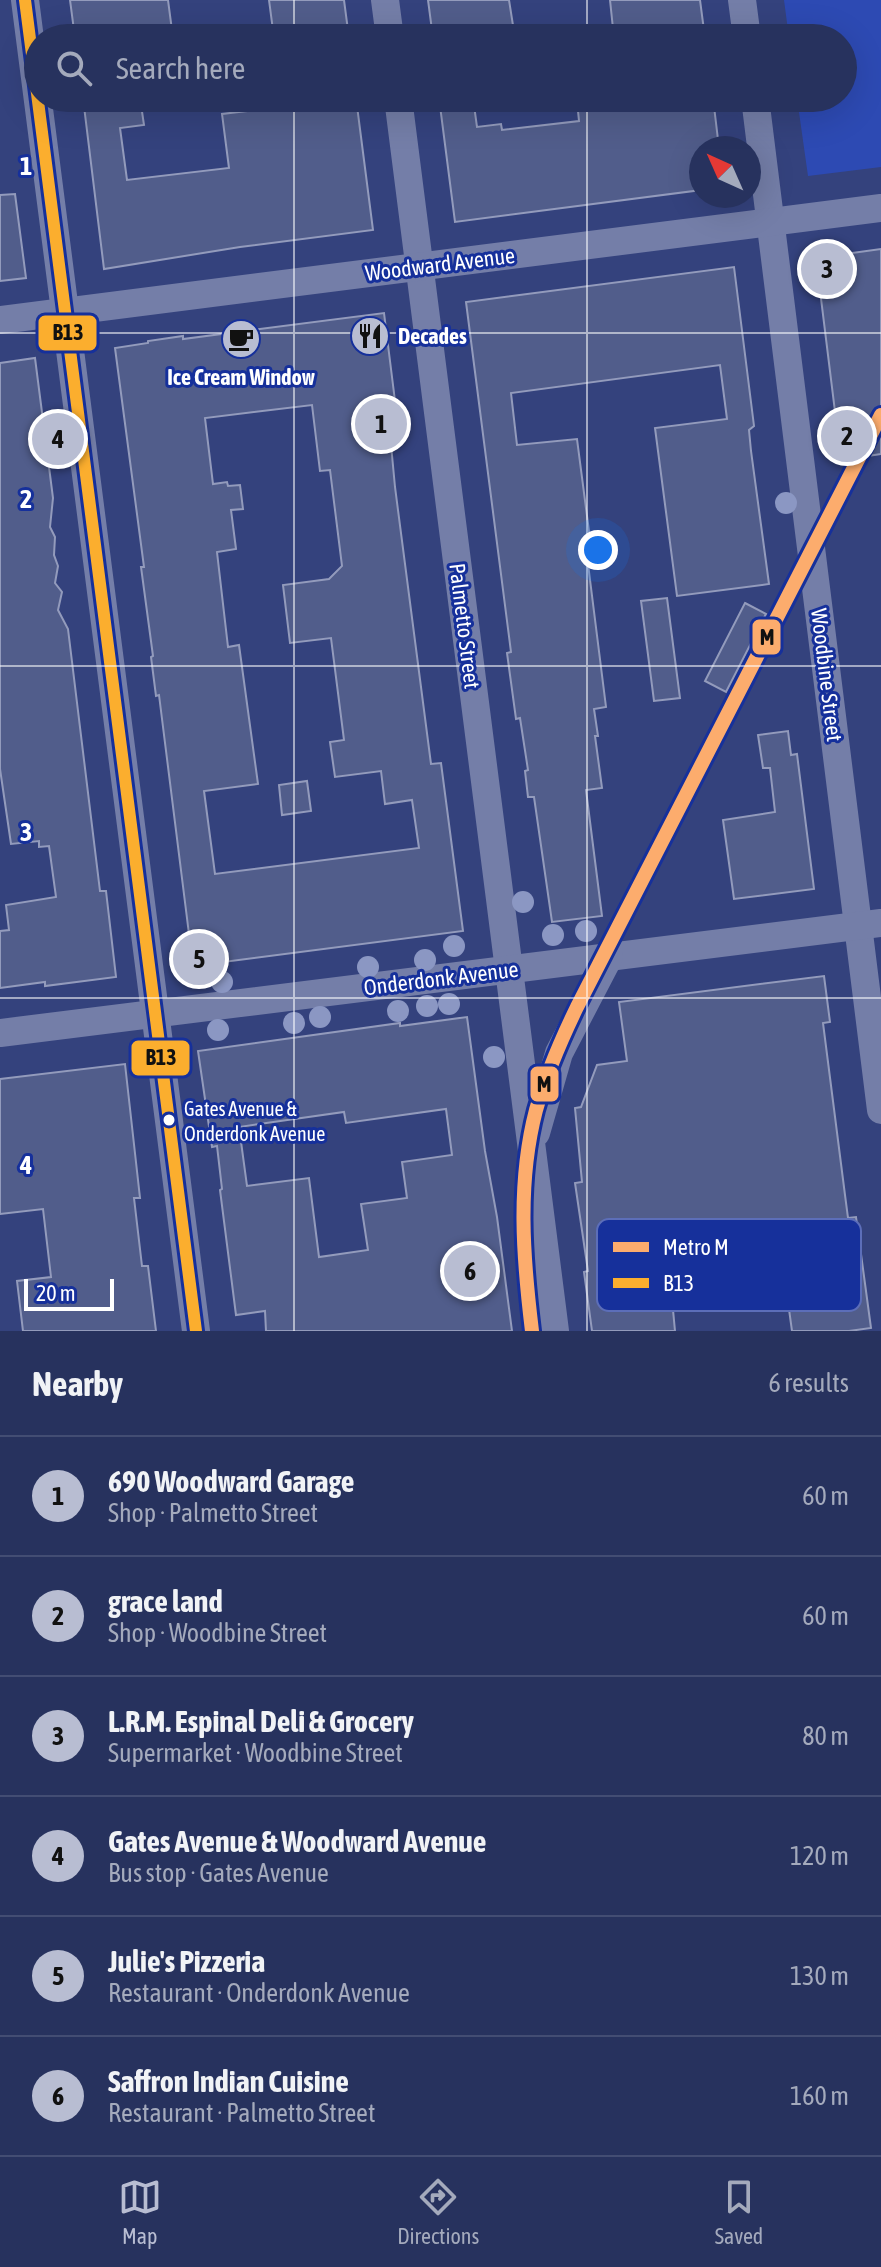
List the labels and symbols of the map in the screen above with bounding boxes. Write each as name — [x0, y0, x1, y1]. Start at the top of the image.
north arrow — [689, 136, 761, 208]
text: 1 — [20, 151, 32, 181]
pin: 3 — [801, 239, 853, 299]
street label: Woodward Avenue — [364, 242, 516, 286]
line badge: B13 — [37, 314, 98, 352]
restaurant icon: Decades — [349, 315, 391, 357]
cafe icon: Ice Cream Window — [220, 318, 262, 360]
text: B13 — [52, 319, 84, 345]
place label: Decades — [398, 323, 467, 349]
place label: Ice Cream Window — [167, 364, 315, 390]
pin: 1 — [355, 394, 407, 454]
pin: 2 — [821, 406, 873, 466]
pin: 4 — [32, 409, 84, 469]
text: 2 — [20, 484, 32, 514]
your location — [578, 530, 618, 570]
street label: Palmetto Street — [444, 562, 486, 690]
street label: Woodbine Street — [806, 607, 848, 743]
line badge: M — [751, 618, 782, 656]
text: M — [760, 624, 774, 650]
text: 3 — [20, 817, 32, 847]
pin: 5 — [173, 929, 225, 989]
street label: Onderdonk Avenue — [362, 956, 520, 1000]
line badge: B13 — [130, 1039, 191, 1077]
text: B13 — [145, 1044, 177, 1070]
line badge: M — [529, 1065, 560, 1103]
text: M — [537, 1071, 551, 1097]
place label: Gates Avenue & Onderdonk Avenue — [184, 1097, 325, 1145]
marker: Gates Avenue & Onderdonk Avenue — [161, 1112, 177, 1128]
text: 4 — [19, 1150, 32, 1180]
legend — [597, 1219, 861, 1311]
text: Metro M — [663, 1234, 729, 1260]
pin: 6 — [444, 1241, 496, 1301]
text: B13 — [663, 1270, 694, 1296]
scale bar — [24, 1275, 114, 1311]

